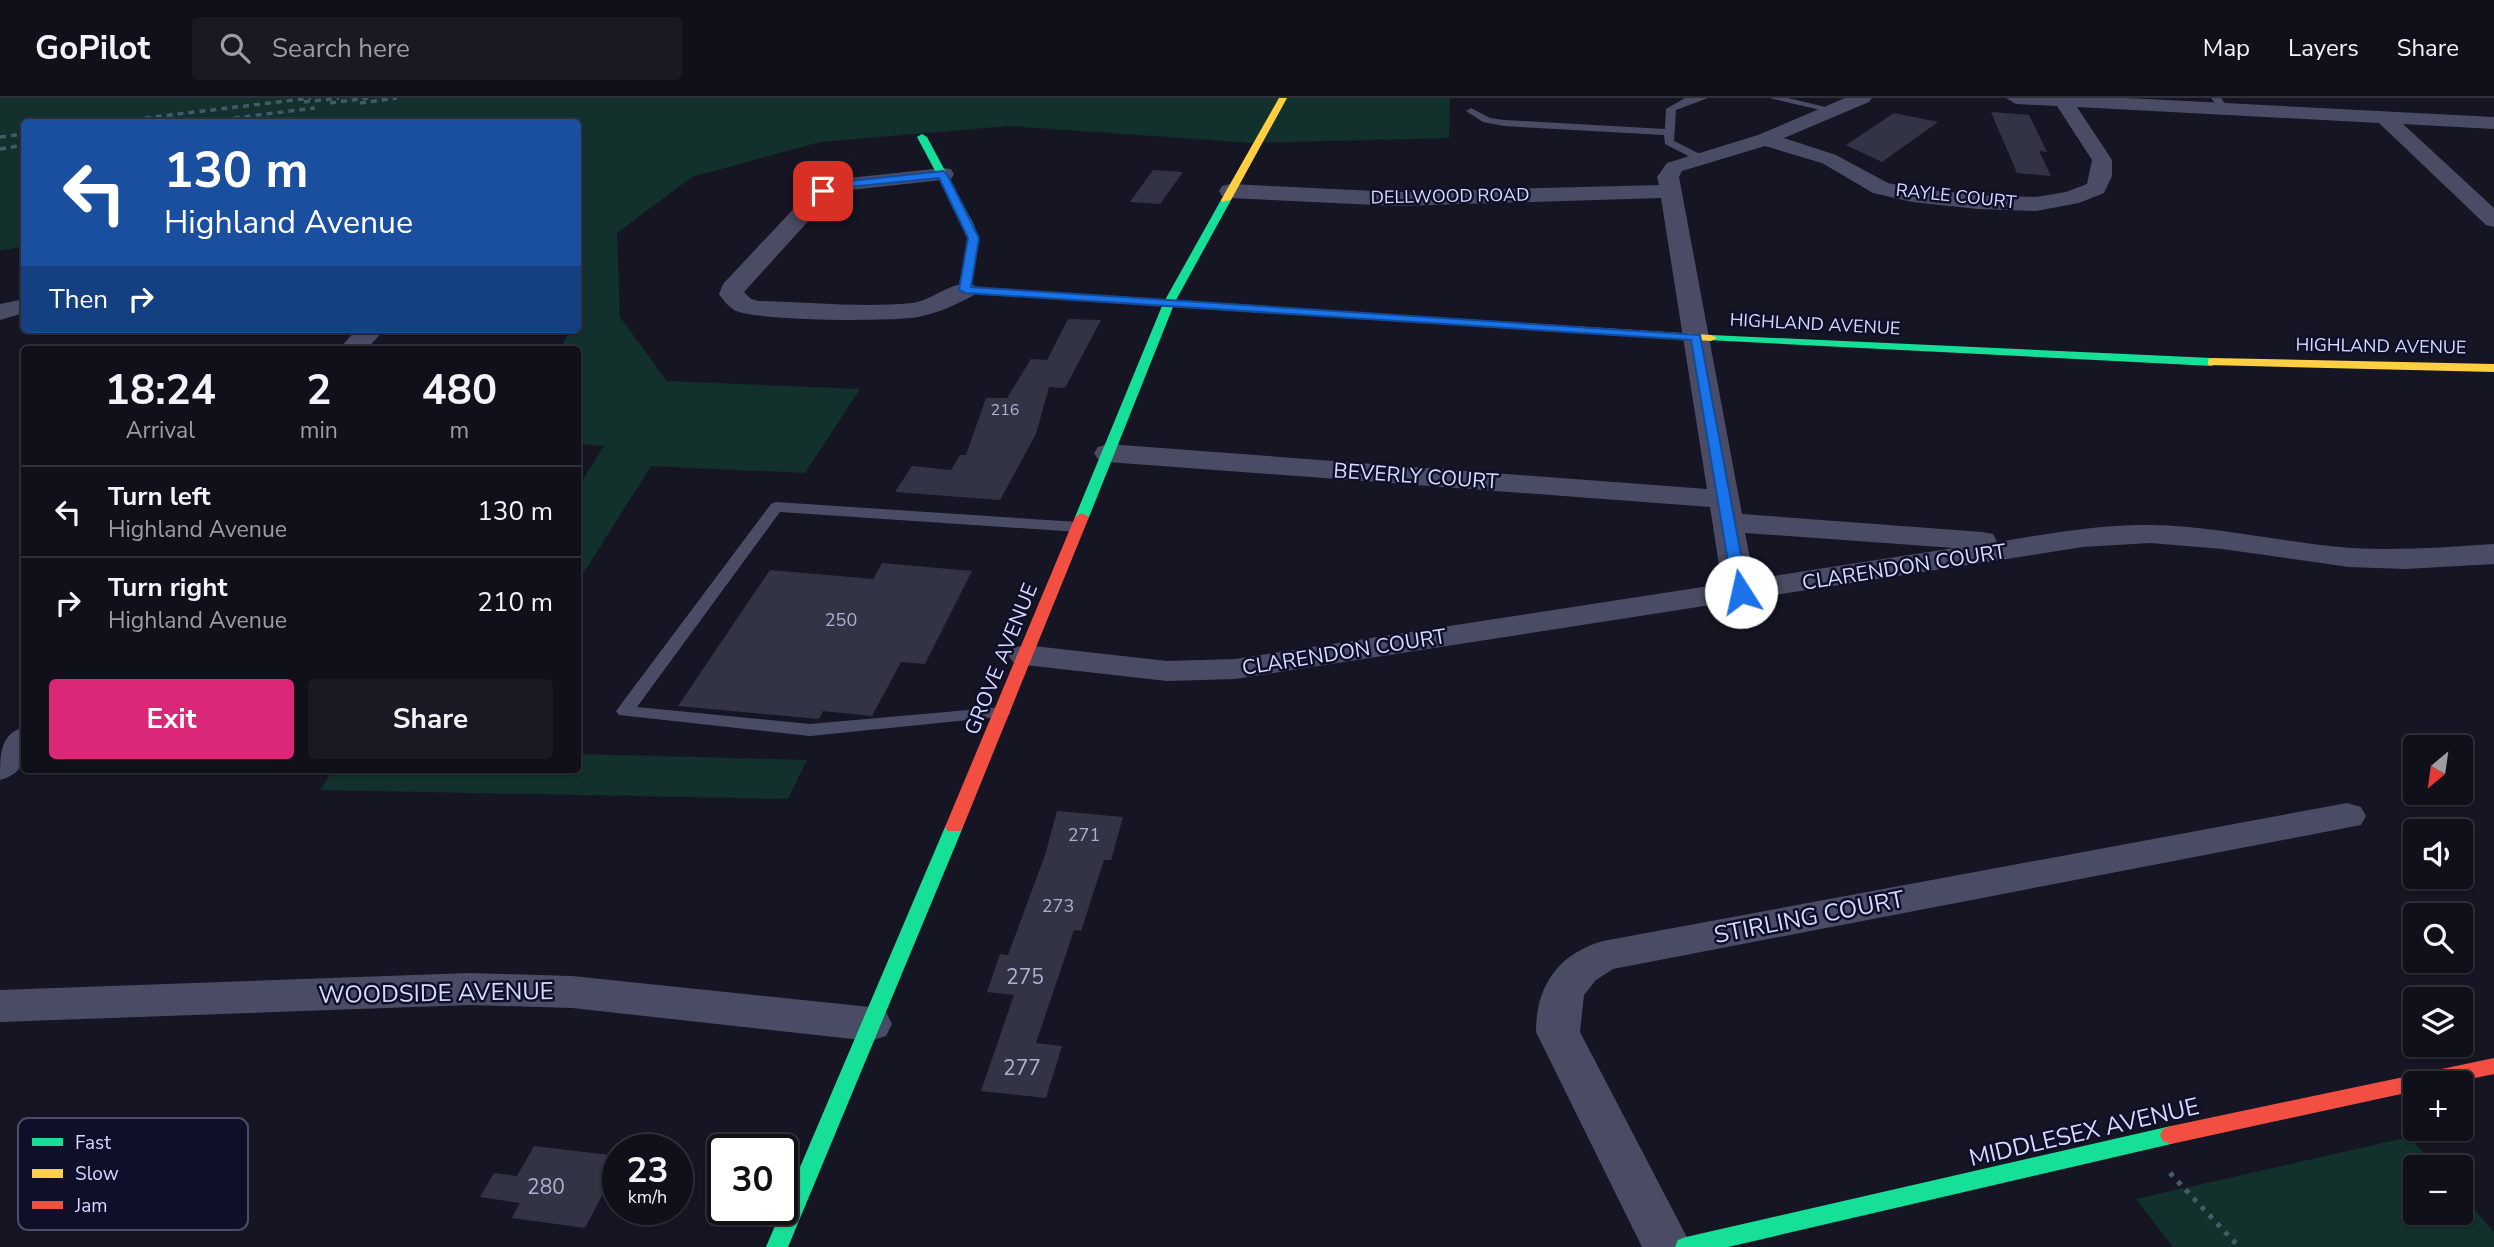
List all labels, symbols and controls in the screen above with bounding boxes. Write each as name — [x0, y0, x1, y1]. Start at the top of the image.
search box — [192, 17, 682, 80]
text: GoPilot — [35, 26, 150, 71]
icon: search — [216, 29, 254, 67]
text: Search here — [272, 31, 410, 66]
text: Map — [2203, 32, 2250, 64]
text: Layers — [2288, 32, 2359, 64]
text: Share — [2397, 32, 2459, 64]
text: 130 m — [164, 137, 308, 204]
icon: left — [49, 147, 140, 238]
pin — [793, 161, 853, 221]
icon: arrive — [804, 172, 842, 210]
street label: RAYLE COURT — [1895, 178, 2018, 214]
street label: DELLWOOD ROAD — [1370, 183, 1530, 209]
text: Highland Avenue — [164, 201, 413, 244]
icon: right — [122, 280, 160, 318]
text: Then — [49, 282, 108, 317]
street label: HIGHLAND AVENUE — [1729, 308, 1901, 340]
street label: HIGHLAND AVENUE — [2295, 333, 2467, 359]
text: 18:24 — [105, 362, 216, 419]
text: 2 — [306, 362, 331, 419]
text: 480 — [422, 362, 497, 419]
house number: 216 — [991, 399, 1019, 421]
text: Arrival — [126, 415, 195, 446]
text: min — [300, 415, 338, 446]
text: m — [450, 415, 469, 446]
street label: BEVERLY COURT — [1333, 456, 1500, 496]
text: Turn left — [108, 479, 211, 514]
icon: left — [49, 493, 87, 531]
text: 130 m — [477, 494, 553, 529]
text: Highland Avenue — [108, 514, 287, 545]
street label: CLARENDON COURT — [1800, 537, 2008, 597]
position arrow — [1704, 555, 1778, 629]
text: Turn right — [108, 570, 227, 605]
street label: GROVE AVENUE — [958, 579, 1044, 739]
icon: right — [49, 584, 87, 622]
text: 210 m — [477, 585, 553, 620]
text: Highland Avenue — [108, 605, 287, 636]
house number: 250 — [825, 608, 857, 632]
street label: CLARENDON COURT — [1240, 622, 1448, 682]
button: Exit — [49, 679, 294, 759]
button: Share — [308, 679, 553, 759]
north arrow — [2403, 735, 2473, 805]
map controls — [2403, 735, 2473, 1225]
button: sound — [2403, 819, 2473, 889]
house number: 271 — [1068, 823, 1100, 847]
street label: STIRLING COURT — [1711, 883, 1907, 951]
house number: 273 — [1042, 894, 1074, 918]
button: search — [2403, 903, 2473, 973]
house number: 275 — [1006, 963, 1044, 991]
street label: WOODSIDE AVENUE — [318, 975, 554, 1011]
button: layers — [2403, 987, 2473, 1057]
house number: 277 — [1003, 1054, 1041, 1082]
button: + — [2403, 1071, 2473, 1141]
street label: MIDDLESEX AVENUE — [1966, 1090, 2202, 1174]
legend — [18, 1118, 248, 1230]
text: Fast — [75, 1130, 111, 1156]
speed limit sign: 30 — [707, 1134, 798, 1225]
text: 23 — [626, 1147, 669, 1194]
button: − — [2403, 1155, 2473, 1225]
text: Slow — [75, 1161, 119, 1187]
house number: 280 — [527, 1173, 565, 1201]
text: km/h — [628, 1185, 667, 1209]
text: Jam — [74, 1193, 108, 1219]

